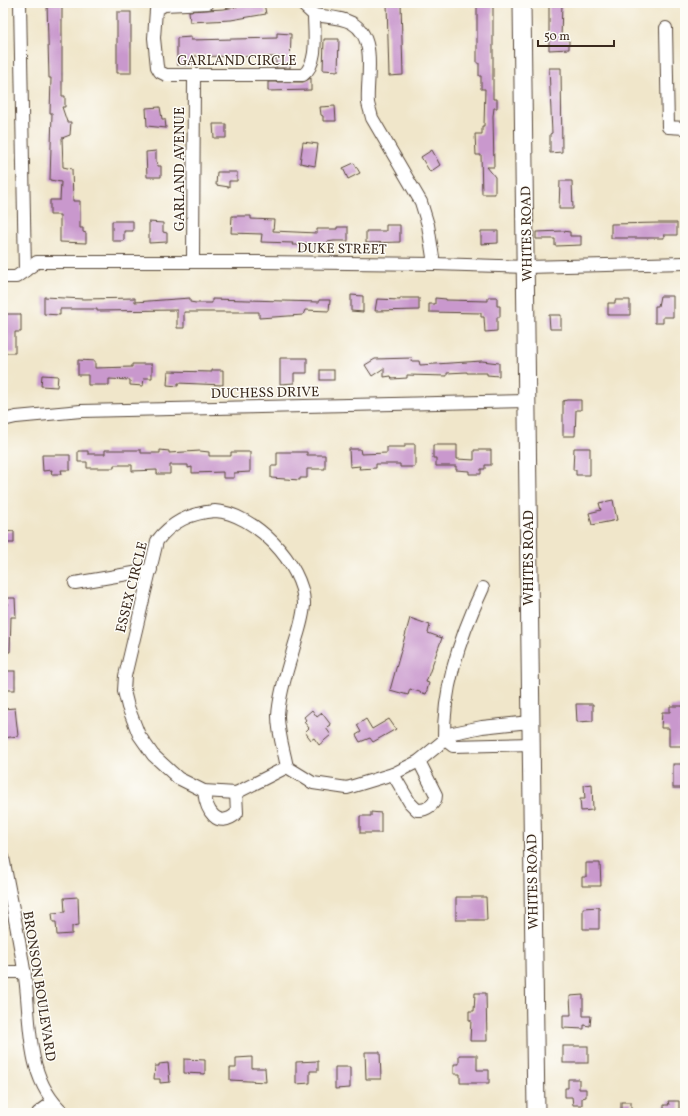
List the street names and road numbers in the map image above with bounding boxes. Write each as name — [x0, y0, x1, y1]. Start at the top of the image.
street label: GARLAND CIRCLE — [177, 52, 297, 71]
street label: GARLAND AVENUE — [171, 107, 190, 231]
street label: WHITES ROAD — [517, 186, 538, 282]
street label: DUKE STREET — [297, 239, 387, 260]
street label: DUCHESS DRIVE — [210, 383, 320, 404]
street label: WHITES ROAD — [520, 510, 539, 606]
street label: ESSEX CIRCLE — [112, 540, 153, 635]
street label: WHITES ROAD — [523, 834, 544, 930]
street label: BRONSON BOULEVARD — [17, 910, 60, 1063]

